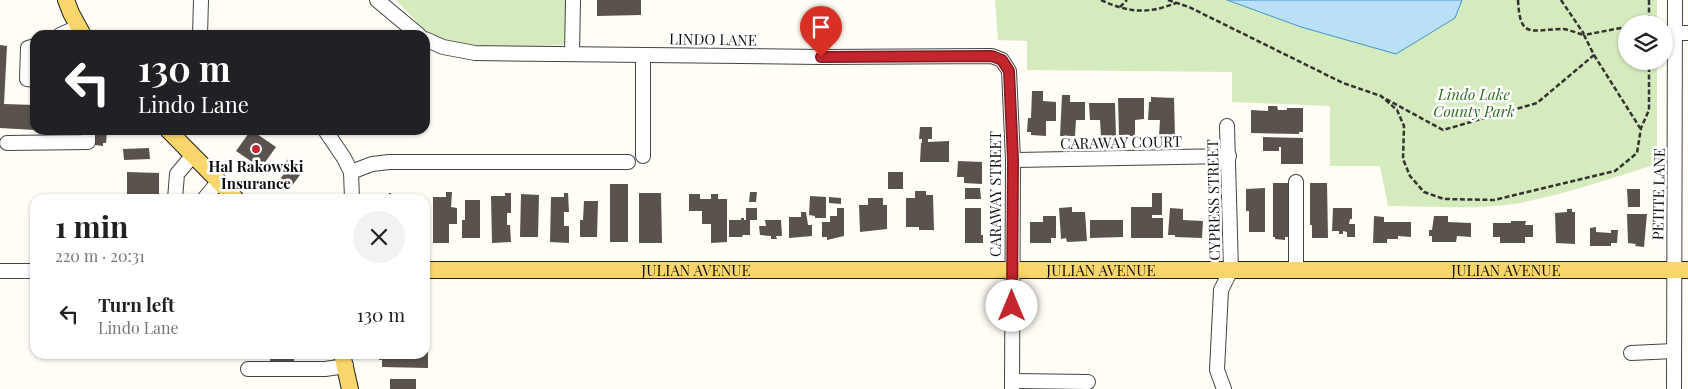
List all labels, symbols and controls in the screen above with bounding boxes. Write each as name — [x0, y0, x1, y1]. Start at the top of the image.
pin — [800, 6, 842, 57]
icon: arrive — [807, 13, 835, 41]
map controls — [1618, 15, 1673, 70]
button: layers — [1618, 15, 1673, 70]
street label: LINDO LANE — [669, 28, 757, 50]
text: 130 m — [138, 44, 231, 91]
icon: left — [55, 50, 120, 115]
park label: Lindo Lake County Park — [1433, 84, 1515, 121]
text: Lindo Lane — [138, 89, 249, 119]
street label: CARAWAY STREET — [985, 131, 1005, 257]
street label: CARAWAY COURT — [1060, 131, 1182, 153]
street label: CYPRESS STREET — [1202, 139, 1224, 261]
marker: Hal Rakowski Insurance — [250, 143, 262, 155]
street label: PETITE LANE — [1647, 148, 1669, 240]
place label: Hal Rakowski Insurance — [209, 156, 304, 193]
text: 1 min — [55, 206, 129, 246]
button: close — [353, 211, 405, 263]
text: 220 m · 20:31 — [55, 245, 145, 266]
street label: JULIAN AVENUE — [640, 260, 751, 280]
street label: JULIAN AVENUE — [1045, 260, 1156, 280]
street label: JULIAN AVENUE — [1450, 260, 1561, 280]
position arrow — [985, 279, 1037, 331]
text: Turn left — [98, 291, 175, 317]
icon: left — [55, 300, 83, 328]
text: 130 m — [357, 301, 405, 327]
text: Lindo Lane — [98, 317, 179, 338]

